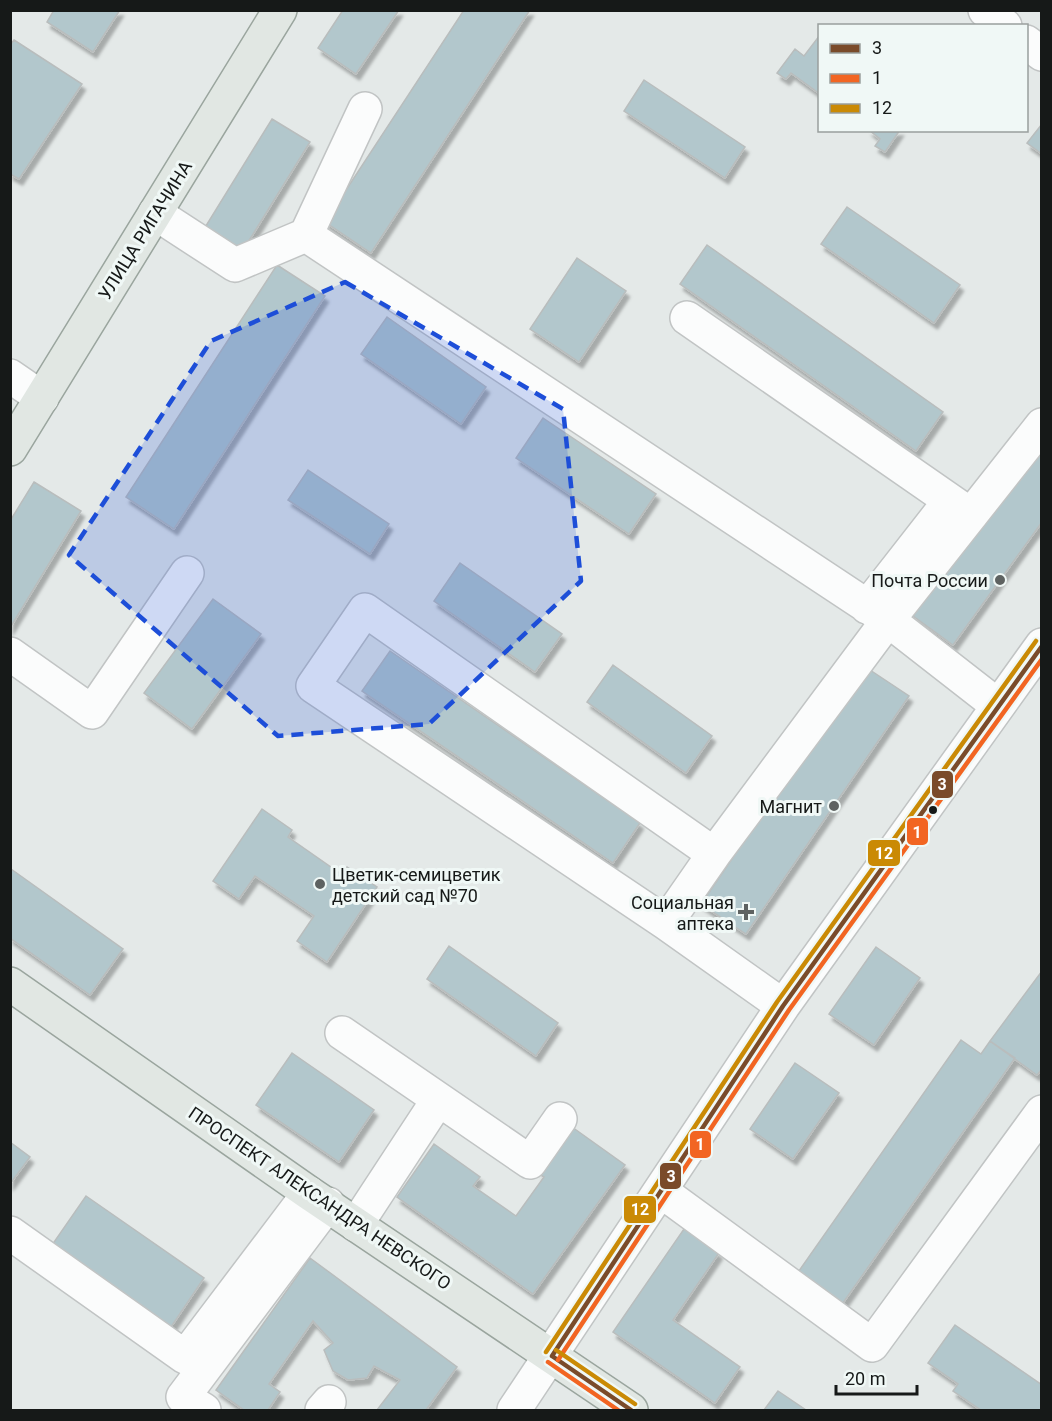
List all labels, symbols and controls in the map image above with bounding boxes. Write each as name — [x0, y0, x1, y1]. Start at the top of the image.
legend — [818, 24, 1028, 132]
text: 3 — [872, 37, 882, 58]
text: 1 — [872, 67, 882, 88]
text: 12 — [872, 97, 892, 118]
street label: УЛИЦА РИГАЧИНА — [94, 157, 196, 303]
place label: Почта России — [871, 570, 988, 591]
marker: Почта России — [993, 573, 1007, 587]
line badge: 3 — [931, 770, 954, 799]
text: 3 — [937, 775, 947, 794]
place label: Магнит — [760, 796, 822, 817]
marker: Магнит — [827, 799, 841, 813]
unlabelled marker — [927, 804, 939, 816]
line badge: 1 — [906, 817, 929, 846]
text: 1 — [912, 823, 922, 842]
line badge: 12 — [867, 839, 901, 867]
text: 12 — [875, 844, 893, 863]
place label: Цветик-семицветик детский сад №70 — [332, 864, 501, 906]
marker: Цветик-семицветик детский сад №70 — [313, 877, 327, 891]
place label: Социальная аптека — [631, 892, 734, 934]
marker: Социальная аптека — [739, 905, 753, 919]
street label: ПРОСПЕКТ АЛЕКСАНДРА НЕВСКОГО — [185, 1102, 455, 1294]
line badge: 1 — [689, 1130, 712, 1159]
text: 1 — [695, 1135, 705, 1154]
line badge: 3 — [659, 1162, 682, 1190]
text: 3 — [666, 1167, 676, 1186]
line badge: 12 — [623, 1195, 657, 1224]
text: 12 — [631, 1200, 649, 1219]
scale bar — [836, 1358, 917, 1396]
text: 20 m — [845, 1368, 885, 1389]

